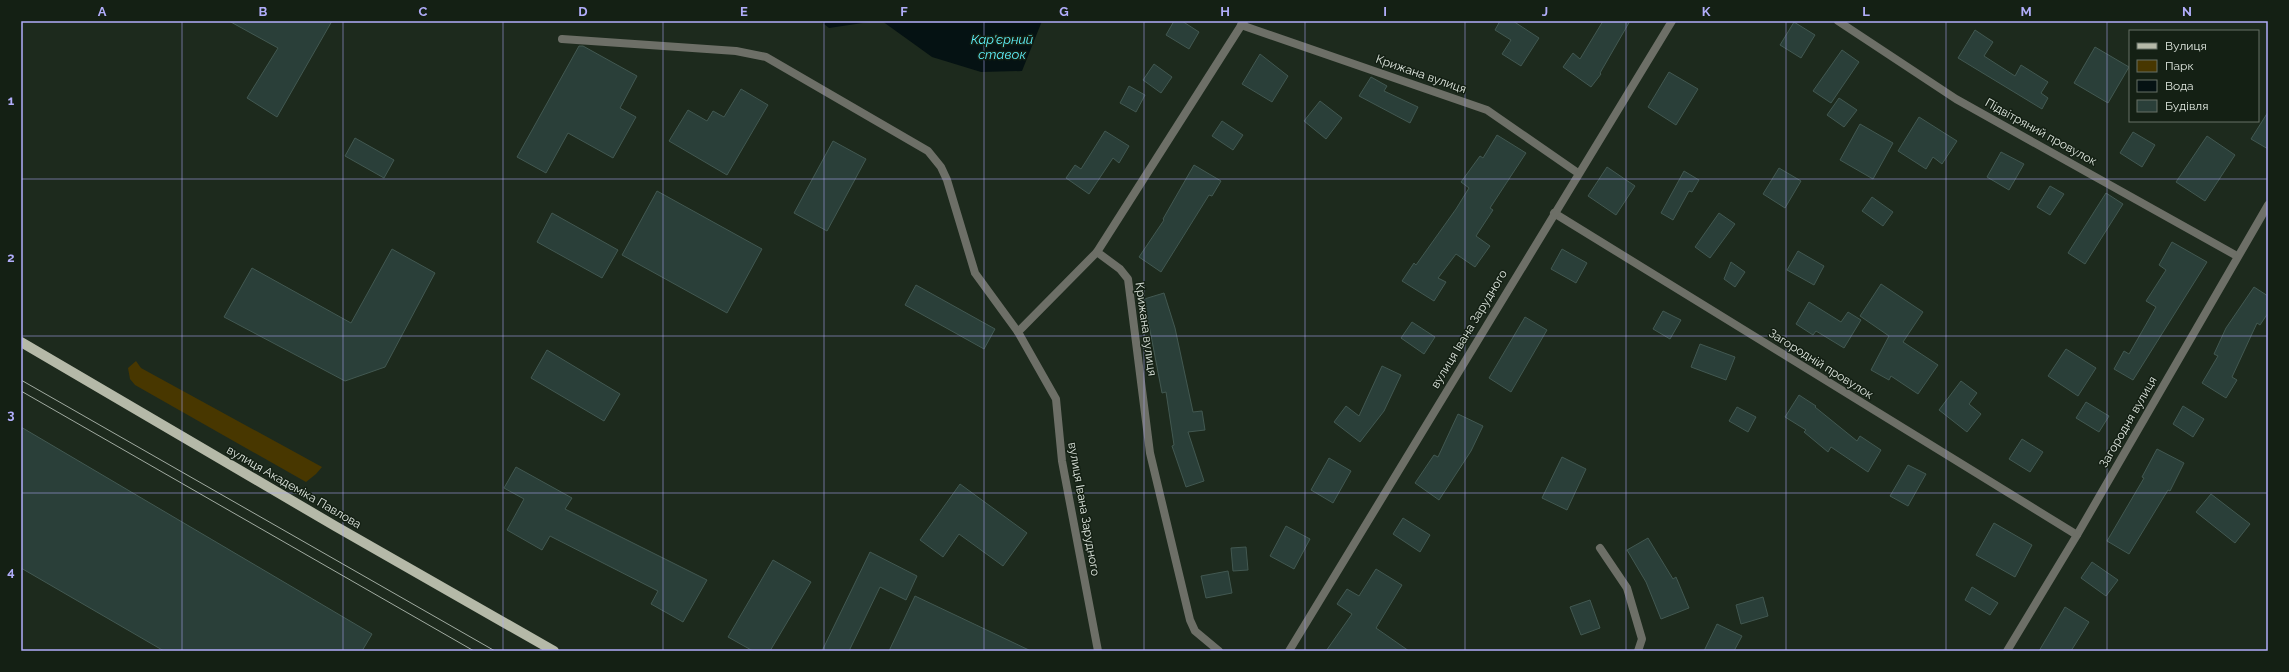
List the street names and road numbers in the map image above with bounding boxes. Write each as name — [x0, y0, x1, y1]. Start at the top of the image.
street label: Крижана вулиця — [1374, 52, 1468, 96]
street label: Підвітряний провулок — [1983, 95, 2099, 169]
street label: вулиця Івана Зарудного — [1428, 267, 1510, 391]
street label: Крижана вулиця — [1132, 281, 1160, 377]
street label: Загородній провулок — [1766, 326, 1876, 402]
street label: Загородня вулиця — [2096, 374, 2160, 470]
street label: вулиця Івана Зарудного — [1065, 441, 1103, 577]
street label: вулиця Академіка Павлова — [224, 443, 364, 531]

